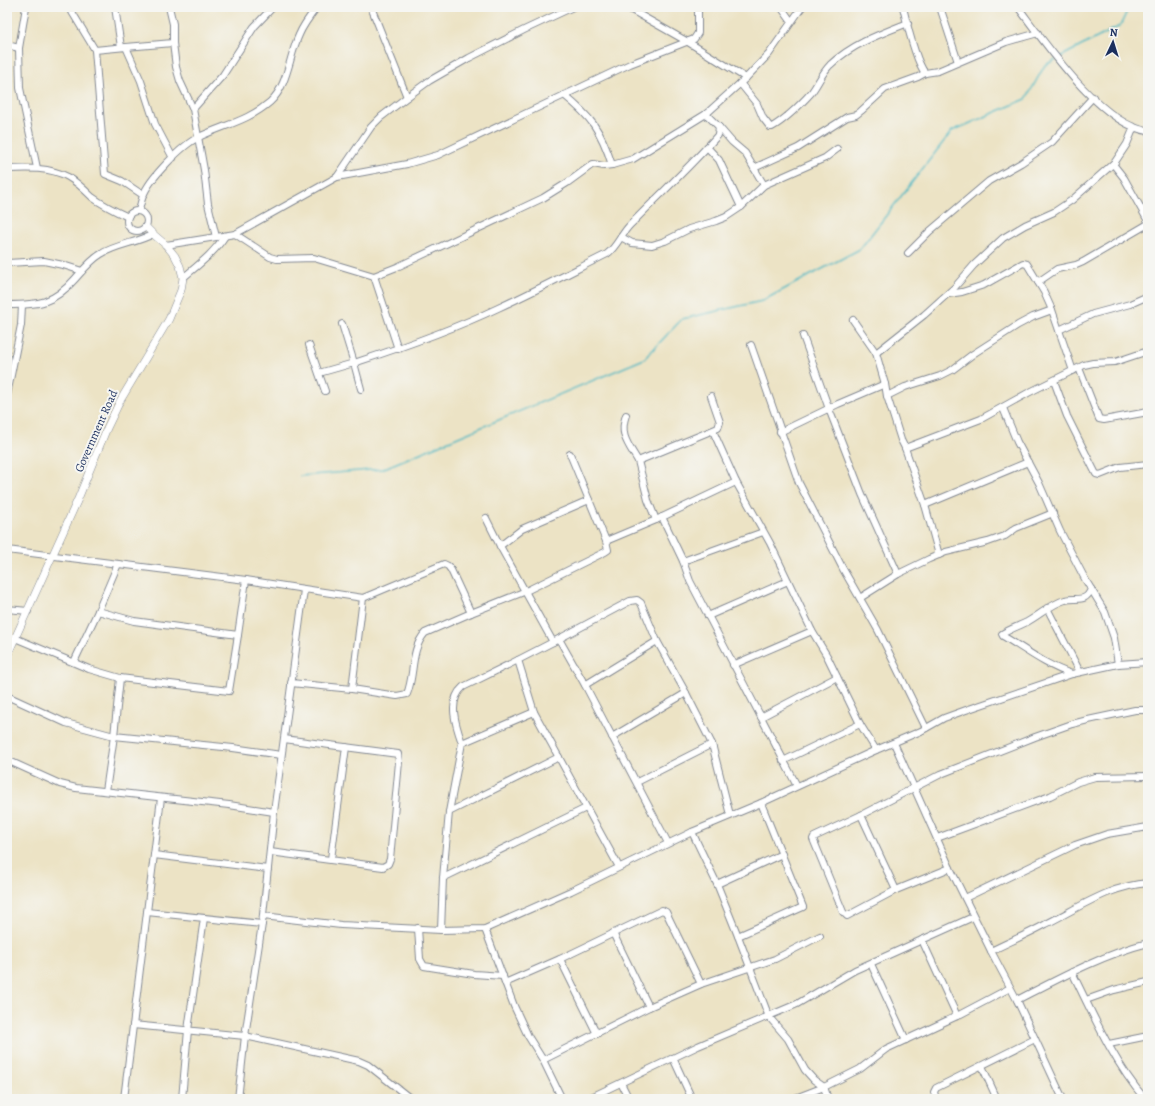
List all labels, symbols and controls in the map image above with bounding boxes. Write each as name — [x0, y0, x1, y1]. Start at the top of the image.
north arrow — [1093, 22, 1133, 62]
text: N — [1109, 25, 1118, 40]
street label: Government Road — [71, 387, 122, 475]

